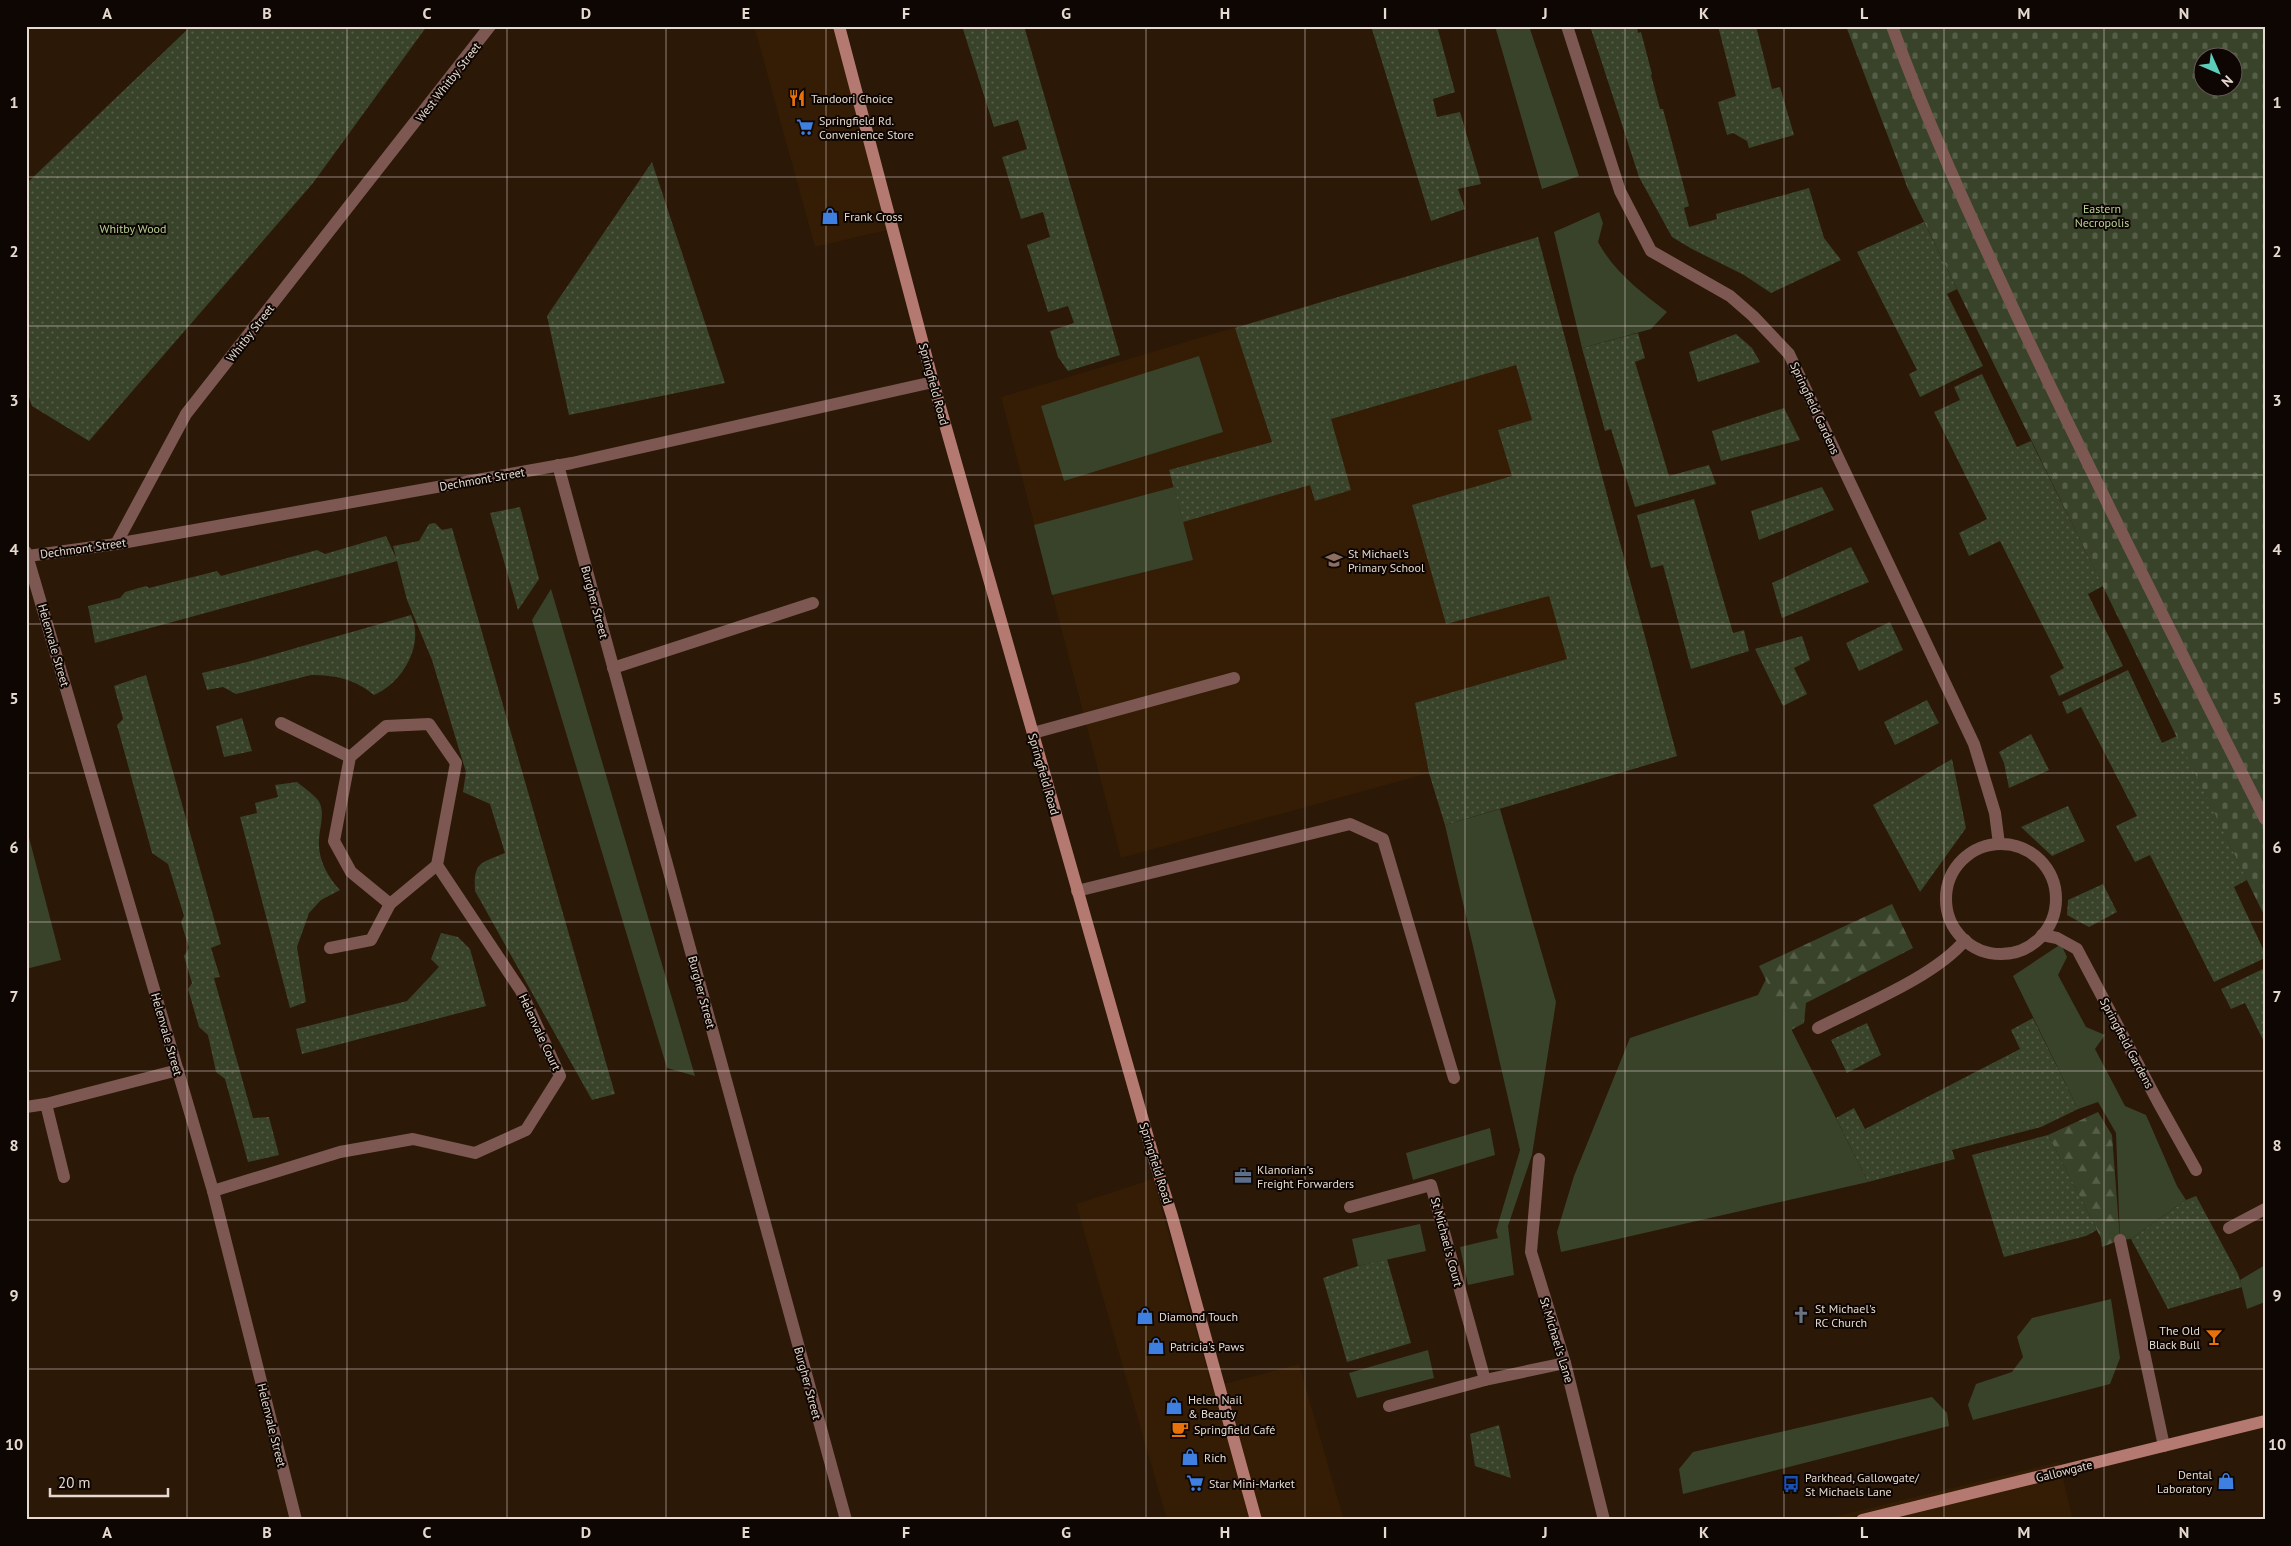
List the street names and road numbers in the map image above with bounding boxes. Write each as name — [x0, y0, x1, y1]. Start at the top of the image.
street label: West Whitby Street — [412, 39, 484, 125]
street label: Whitby Street — [223, 301, 277, 365]
street label: Springfield Road — [916, 341, 952, 427]
street label: Springfield Gardens — [1787, 359, 1843, 457]
street label: Dechmont Street — [438, 464, 526, 494]
street label: Dechmont Street — [39, 535, 127, 561]
street label: Burgher Street — [578, 564, 612, 640]
street label: Helenvale Street — [35, 602, 73, 688]
street label: Springfield Road — [1025, 731, 1063, 817]
street label: Burgher Street — [685, 954, 719, 1030]
street label: Helenvale Street — [148, 991, 186, 1077]
street label: Helenvale Court — [516, 991, 564, 1073]
street label: Springfield Gardens — [2097, 995, 2157, 1091]
street label: Springfield Road — [1137, 1120, 1175, 1206]
street label: St Michael's Court — [1428, 1196, 1466, 1288]
street label: St Michael's Lane — [1537, 1295, 1577, 1385]
street label: Burgher Street — [791, 1345, 825, 1421]
street label: Helenvale Street — [254, 1382, 290, 1468]
street label: Gallowgate — [2034, 1457, 2094, 1485]

